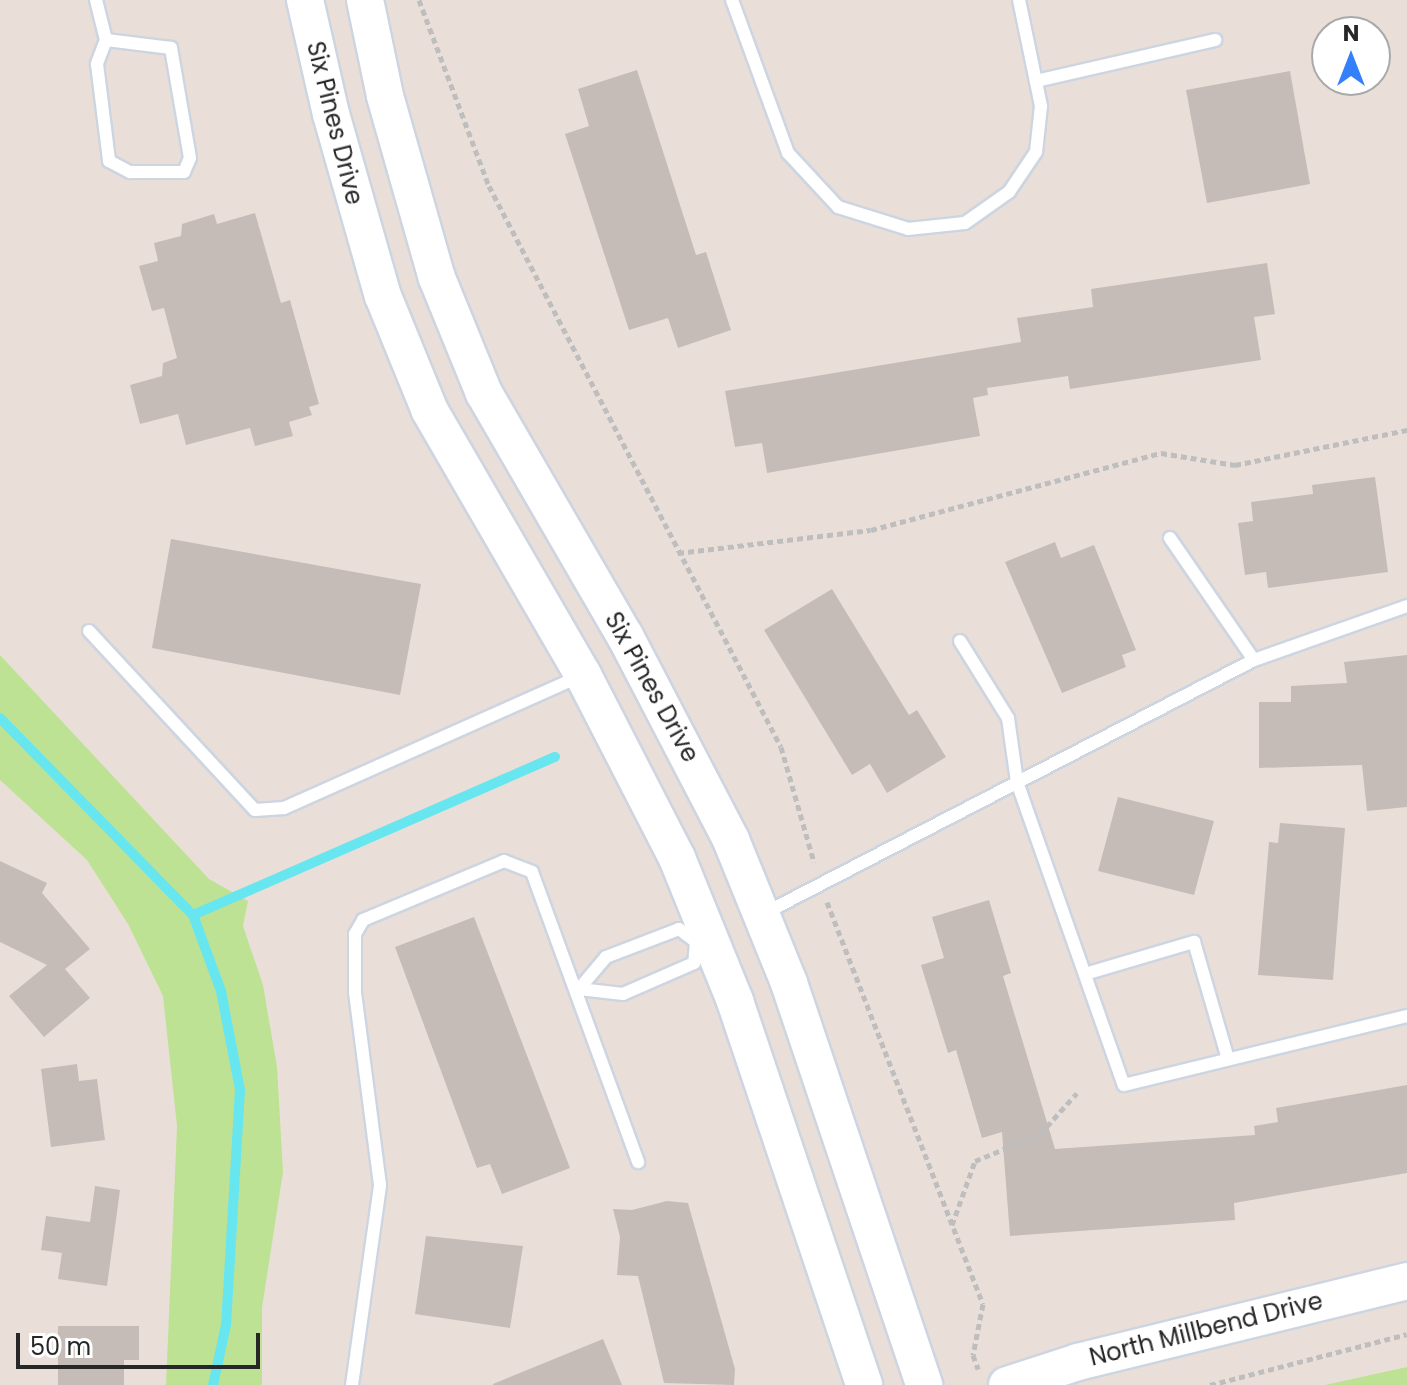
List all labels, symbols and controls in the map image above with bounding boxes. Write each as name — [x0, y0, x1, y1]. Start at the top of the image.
north arrow — [1311, 16, 1391, 96]
text: N — [1343, 18, 1359, 49]
street label: Six Pines Drive — [301, 38, 369, 208]
street label: Six Pines Drive — [599, 607, 705, 767]
street label: North Millbend Drive — [1086, 1286, 1326, 1372]
scale bar — [20, 1317, 264, 1367]
text: 50 m — [30, 1330, 91, 1363]

